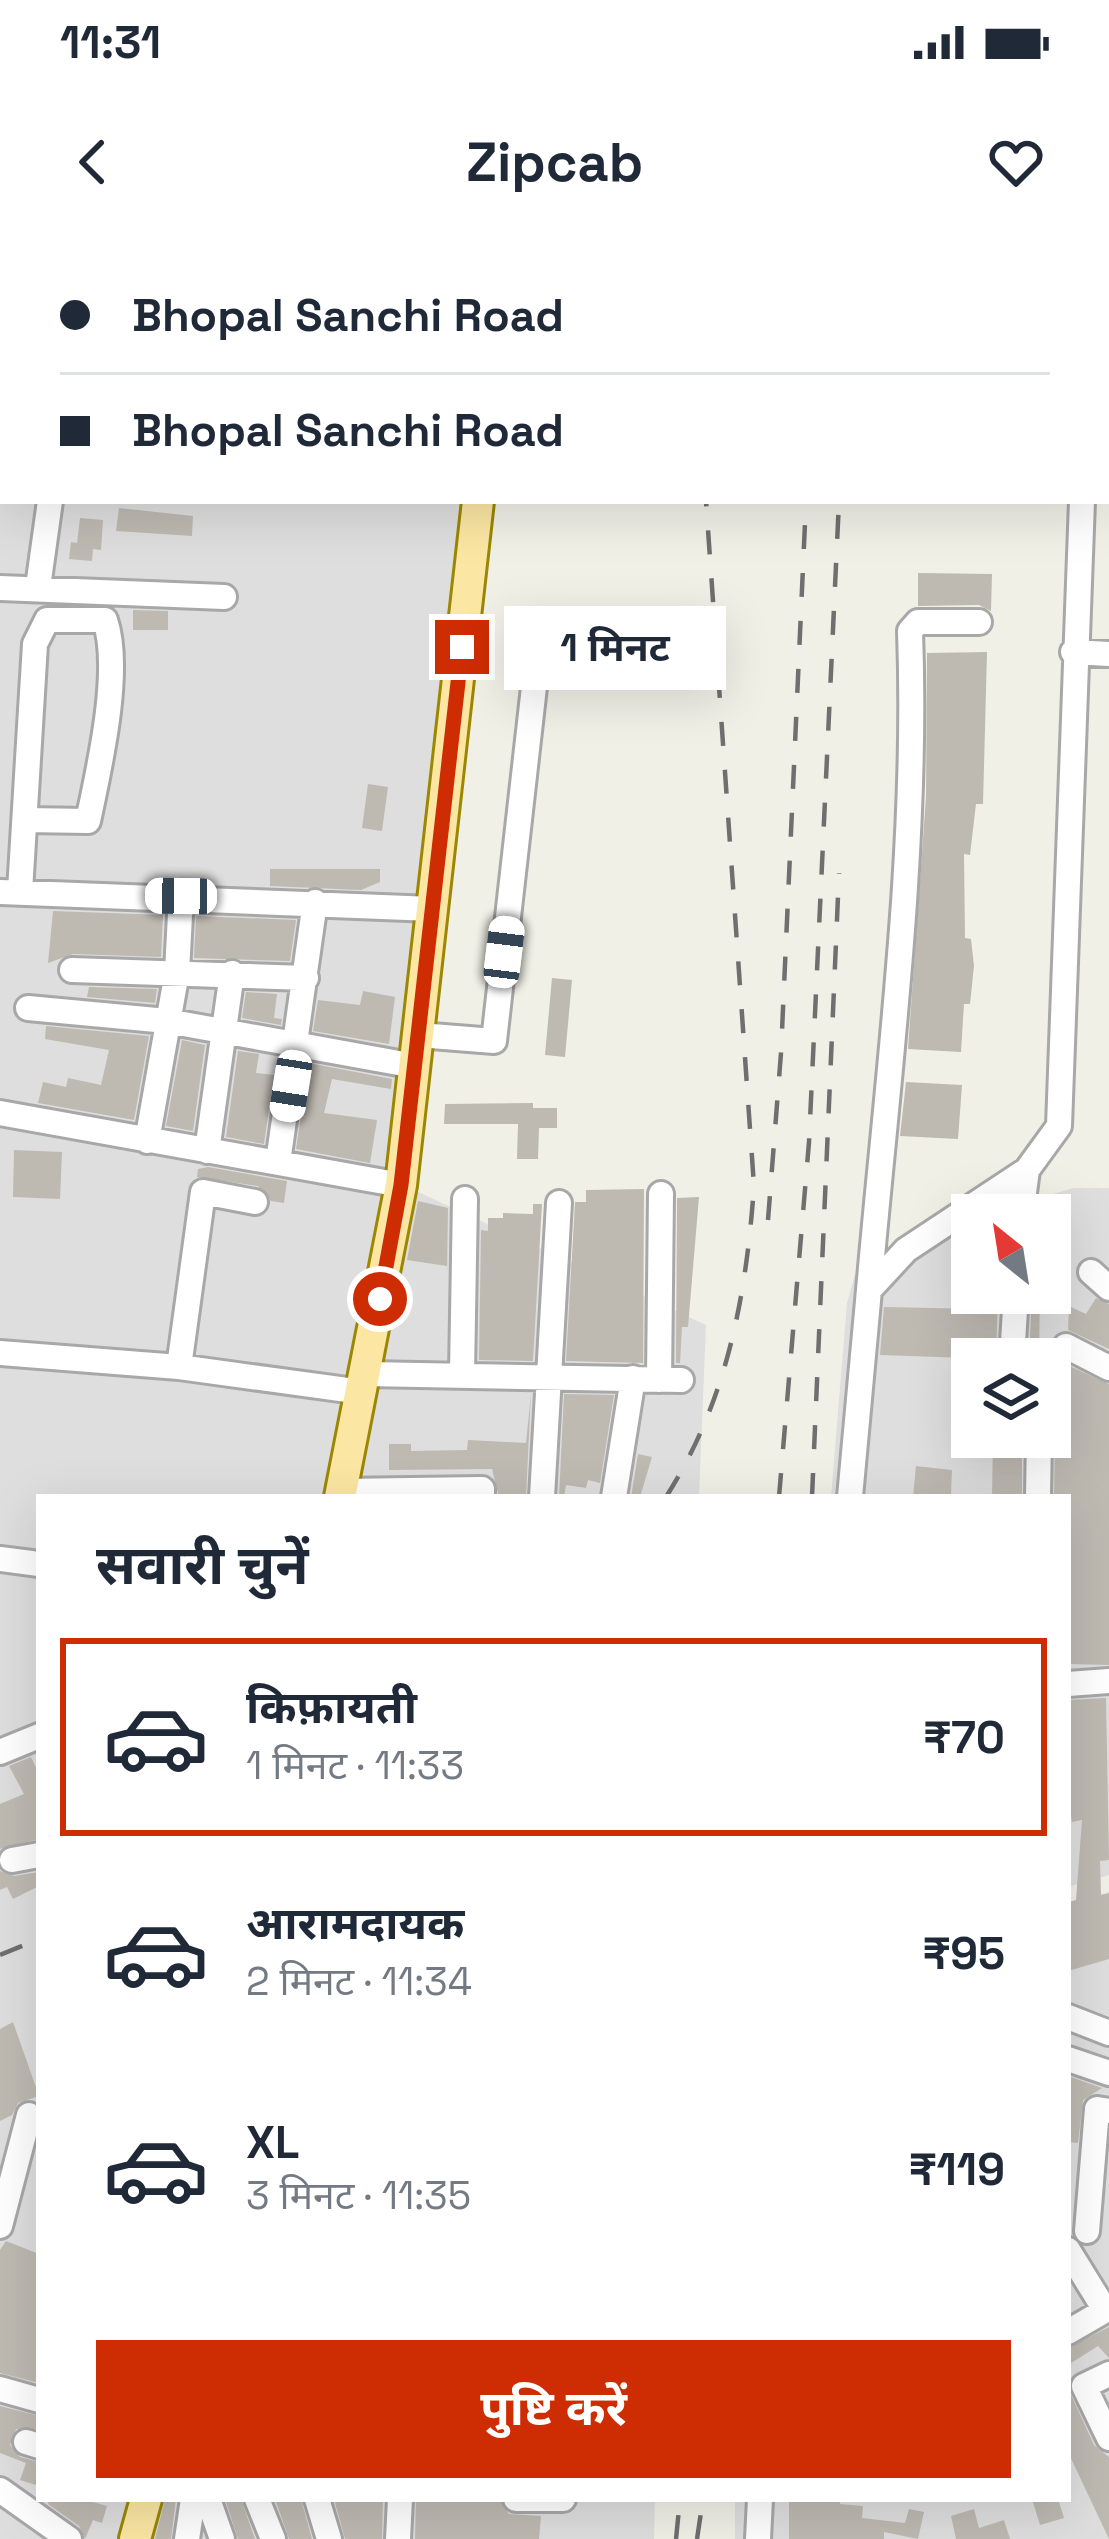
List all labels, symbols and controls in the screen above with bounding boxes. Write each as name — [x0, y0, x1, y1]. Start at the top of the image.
text: 11:31 — [60, 14, 161, 71]
text: Zipcab — [466, 128, 643, 197]
icon: back — [60, 129, 126, 195]
icon: heart — [983, 129, 1049, 195]
text: Bhopal Sanchi Road — [132, 287, 564, 344]
text: Bhopal Sanchi Road — [132, 402, 564, 459]
callout: 1 मिनट — [504, 605, 726, 689]
route end — [435, 620, 489, 674]
text: 1 मिनट — [560, 623, 670, 672]
car — [145, 877, 217, 915]
car — [482, 914, 526, 990]
car — [268, 1048, 314, 1124]
north arrow — [951, 1194, 1071, 1314]
map controls — [951, 1194, 1071, 1458]
route start — [353, 1272, 407, 1326]
button: layers — [951, 1338, 1071, 1458]
text: सवारी चुनें — [96, 1531, 308, 1600]
text: किफ़ायती — [246, 1679, 417, 1736]
icon: car — [102, 1683, 210, 1791]
text: ₹70 — [923, 1709, 1005, 1766]
text: 1 मिनट · 11:33 — [246, 1741, 464, 1790]
text: आरामदायक — [246, 1895, 464, 1952]
icon: car — [102, 1899, 210, 2007]
text: ₹95 — [922, 1925, 1005, 1982]
text: 2 मिनट · 11:34 — [246, 1957, 472, 2006]
text: XL — [246, 2114, 299, 2171]
icon: car — [102, 2115, 210, 2223]
text: ₹119 — [909, 2141, 1005, 2198]
text: 3 मिनट · 11:35 — [246, 2171, 471, 2220]
button: पुष्टि करें — [96, 2340, 1011, 2478]

